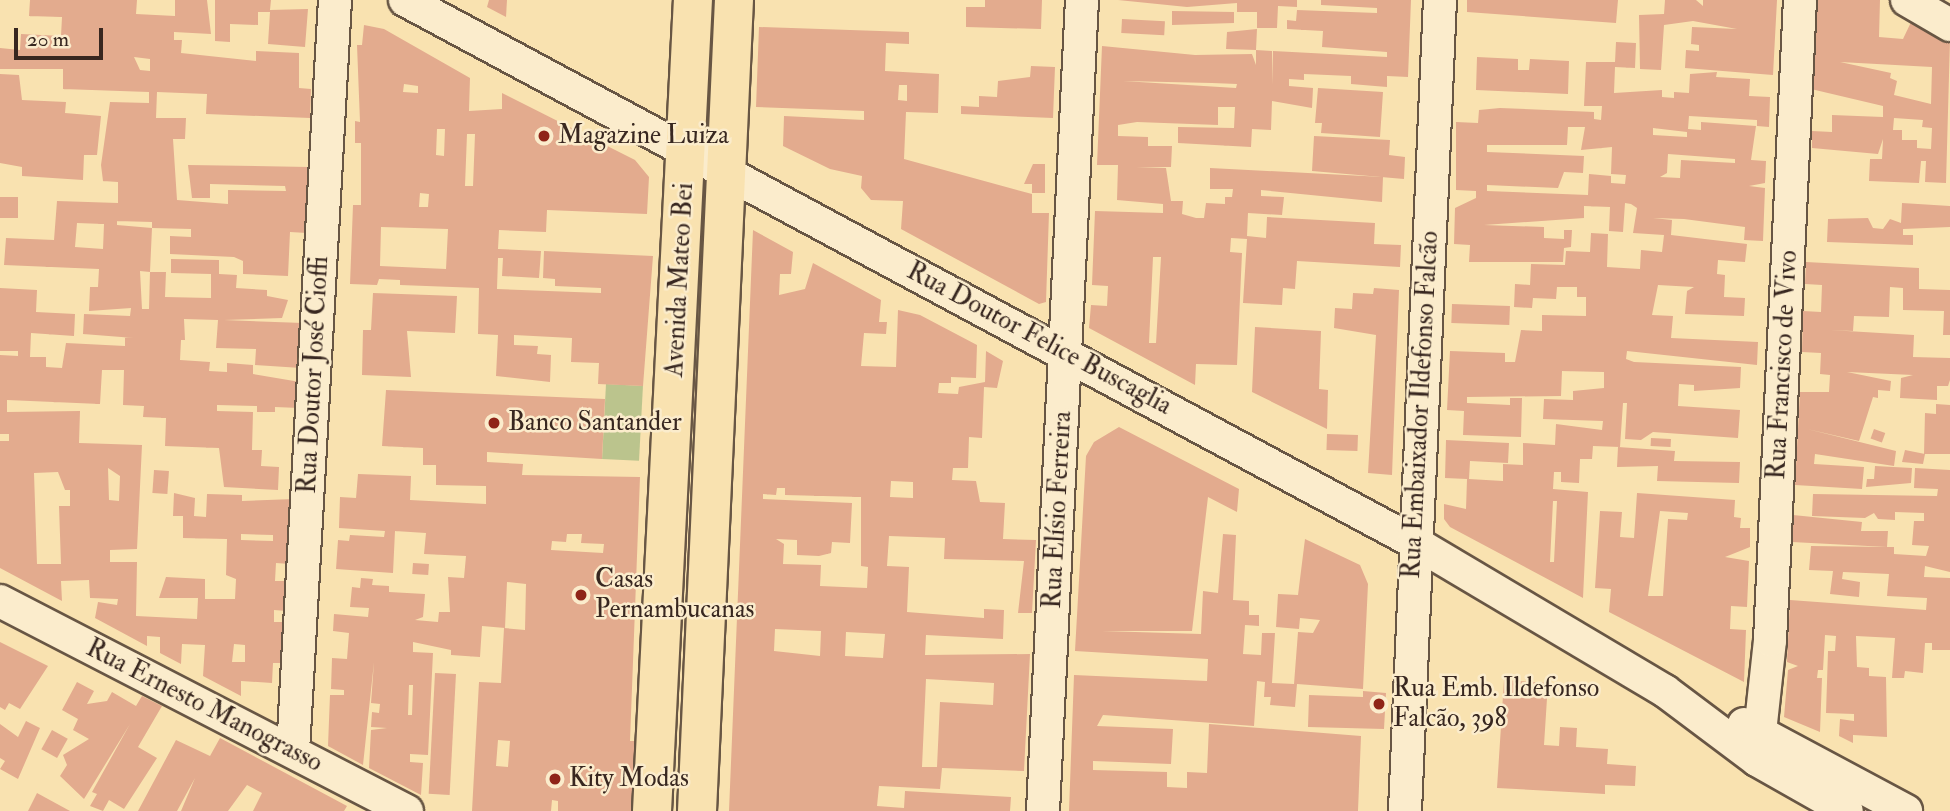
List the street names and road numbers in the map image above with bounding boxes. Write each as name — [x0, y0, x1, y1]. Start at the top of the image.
street label: Avenida Mateo Bei — [659, 182, 701, 378]
street label: Rua Embaixador Ildefonso Falcão — [1396, 230, 1446, 580]
street label: Rua Francisco de Vivo — [1761, 249, 1805, 481]
street label: Rua Doutor José Cioffi — [292, 255, 336, 495]
street label: Rua Doutor Felice Buscaglia — [901, 256, 1177, 422]
street label: Rua Elísio Ferreira — [1037, 410, 1079, 610]
street label: Rua Ernesto Manograsso — [81, 633, 327, 779]

